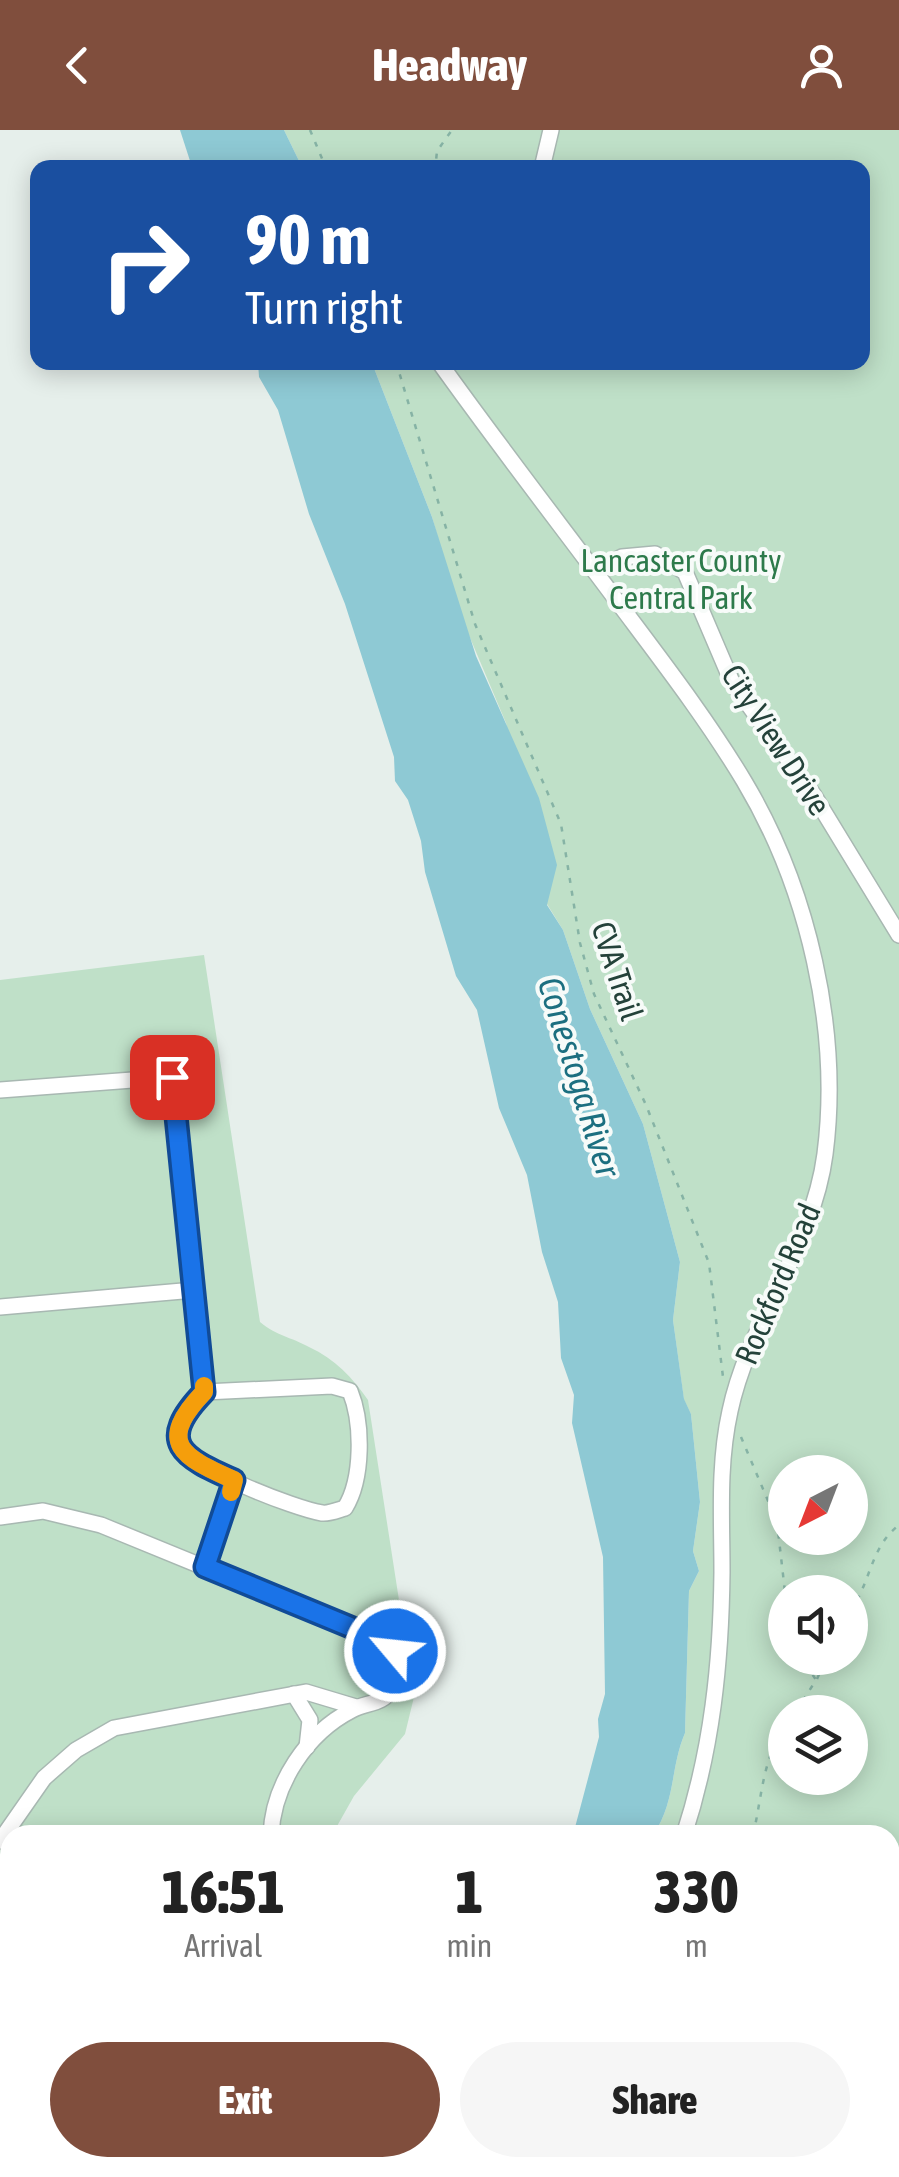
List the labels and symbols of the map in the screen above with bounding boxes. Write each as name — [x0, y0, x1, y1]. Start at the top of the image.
park label: Lancaster County Central Park — [581, 542, 781, 616]
street label: City View Drive — [714, 658, 839, 822]
street label: CVA Trail — [584, 917, 651, 1025]
water label: Conestoga River — [531, 972, 630, 1183]
pin — [130, 1035, 215, 1120]
street label: Rockford Road — [727, 1198, 828, 1370]
north arrow — [768, 1455, 868, 1555]
position arrow — [343, 1599, 447, 1703]

